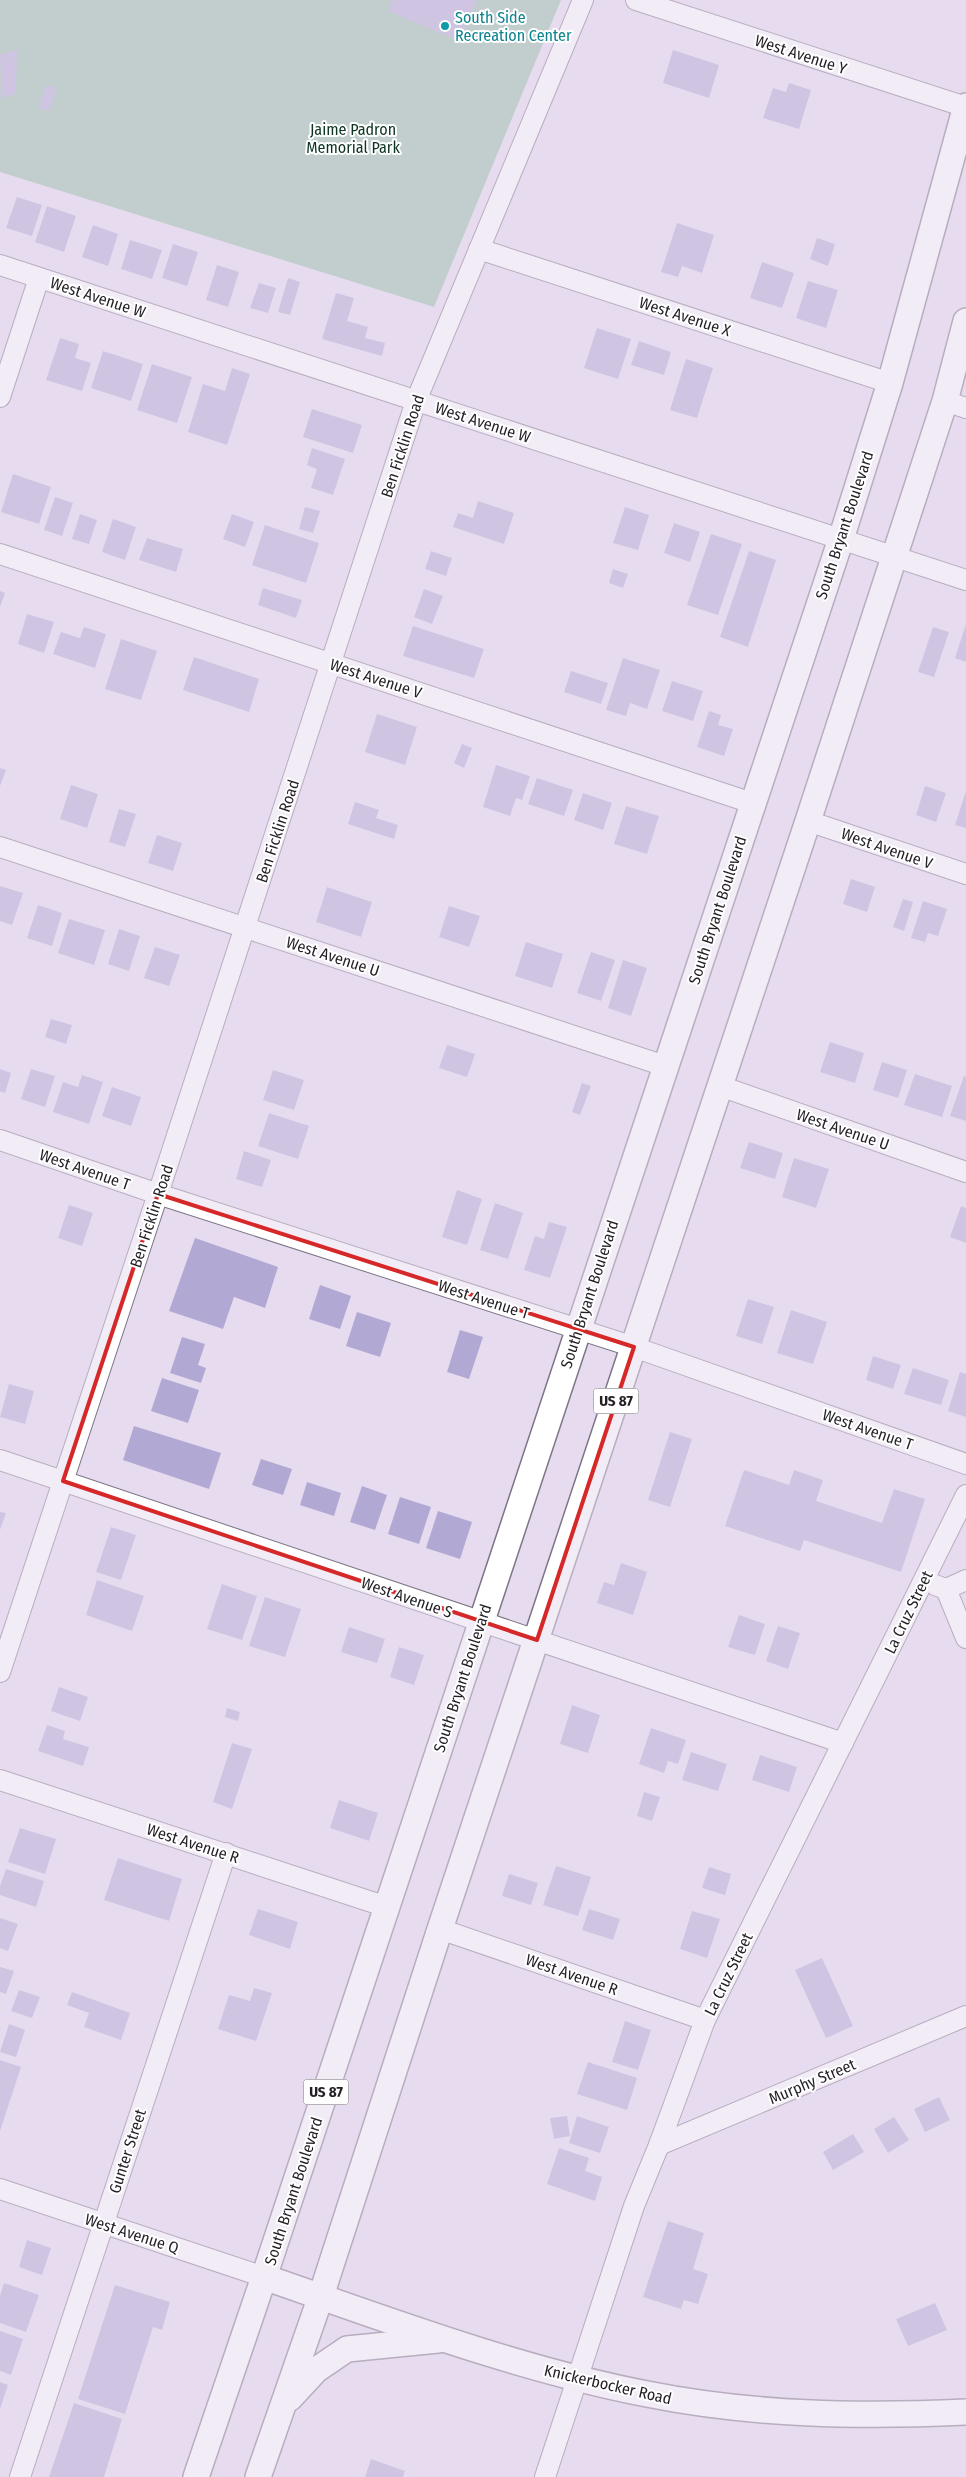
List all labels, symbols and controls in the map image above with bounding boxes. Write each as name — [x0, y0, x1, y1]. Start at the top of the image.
place label: South Side Recreation Center — [455, 8, 572, 45]
marker: South Side Recreation Center — [439, 20, 451, 32]
street label: West Avenue Y — [753, 31, 849, 78]
park label: Jaime Padron Memorial Park — [306, 120, 400, 157]
street label: West Avenue W — [48, 273, 148, 322]
street label: West Avenue X — [637, 293, 733, 340]
street label: Ben Ficklin Road — [377, 392, 428, 500]
street label: West Avenue W — [433, 398, 533, 447]
street label: South Bryant Boulevard — [812, 449, 877, 602]
street label: West Avenue V — [327, 655, 425, 703]
street label: Ben Ficklin Road — [252, 777, 303, 885]
street label: West Avenue V — [839, 824, 936, 873]
street label: South Bryant Boulevard — [685, 834, 750, 987]
street label: West Avenue U — [284, 932, 382, 980]
street label: West Avenue U — [794, 1105, 892, 1154]
street label: West Avenue T — [37, 1145, 133, 1194]
street label: Ben Ficklin Road — [126, 1162, 177, 1270]
street label: South Bryant Boulevard — [557, 1218, 622, 1371]
street label: West Avenue T — [436, 1276, 532, 1323]
road number: US 87 — [594, 1388, 638, 1414]
street label: West Avenue T — [820, 1405, 916, 1454]
street label: La Cruz Street — [880, 1567, 937, 1657]
street label: West Avenue S — [359, 1573, 455, 1622]
street label: South Bryant Boulevard — [430, 1602, 495, 1755]
street label: West Avenue R — [144, 1820, 242, 1867]
street label: La Cruz Street — [700, 1929, 757, 2019]
street label: West Avenue R — [523, 1950, 621, 1999]
street label: Murphy Street — [766, 2054, 859, 2108]
road number: US 87 — [304, 2080, 348, 2104]
street label: Gunter Street — [105, 2106, 150, 2196]
street label: South Bryant Boulevard — [261, 2115, 326, 2268]
street label: West Avenue Q — [83, 2209, 181, 2258]
street label: Knickerbocker Road — [542, 2361, 673, 2408]

